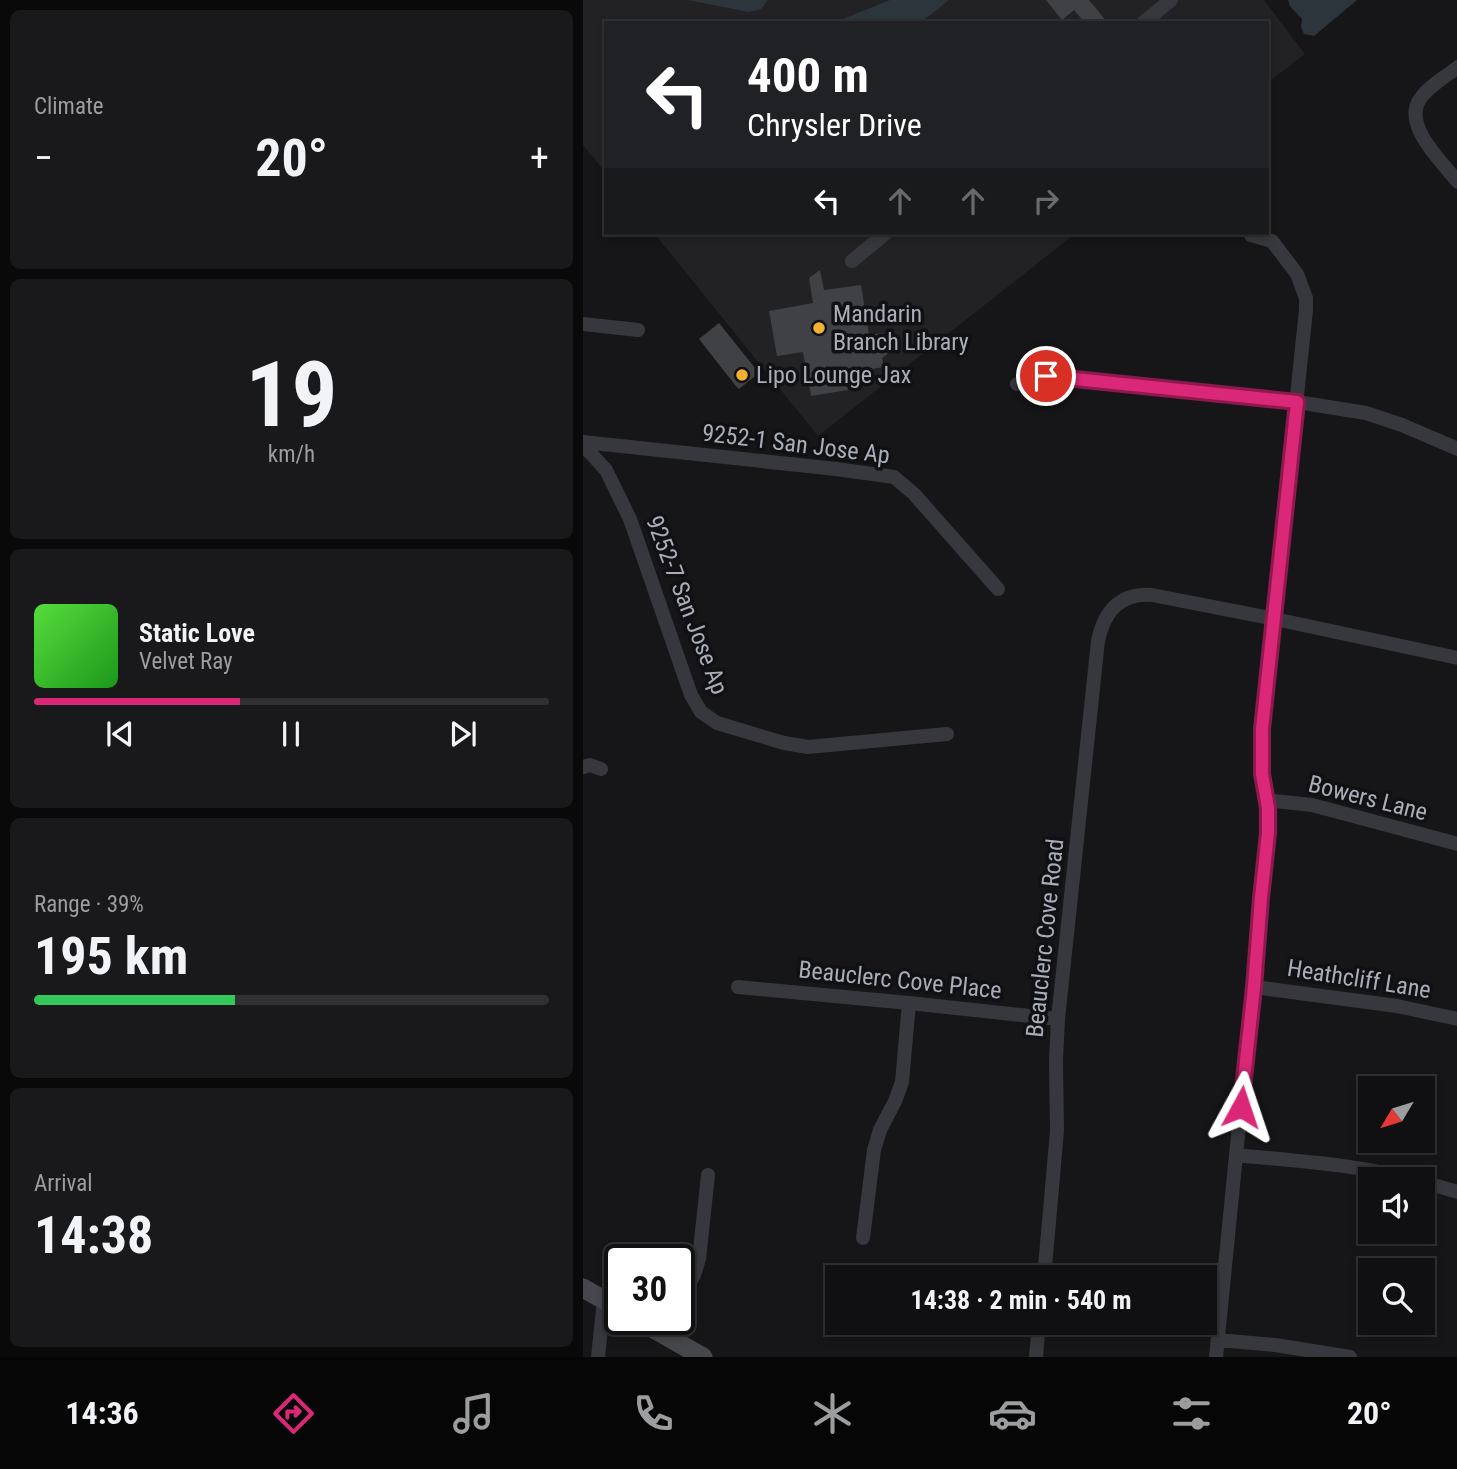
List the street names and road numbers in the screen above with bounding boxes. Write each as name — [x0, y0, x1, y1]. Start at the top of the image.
street label: 9252-1 San Jose Ap — [701, 419, 891, 469]
street label: 9252-7 San Jose Ap — [640, 512, 734, 698]
street label: Bowers Lane — [1306, 770, 1430, 826]
street label: Beauclerc Cove Road — [1021, 837, 1069, 1039]
street label: Heathcliff Lane — [1285, 954, 1433, 1004]
street label: Beauclerc Cove Place — [797, 955, 1003, 1005]

